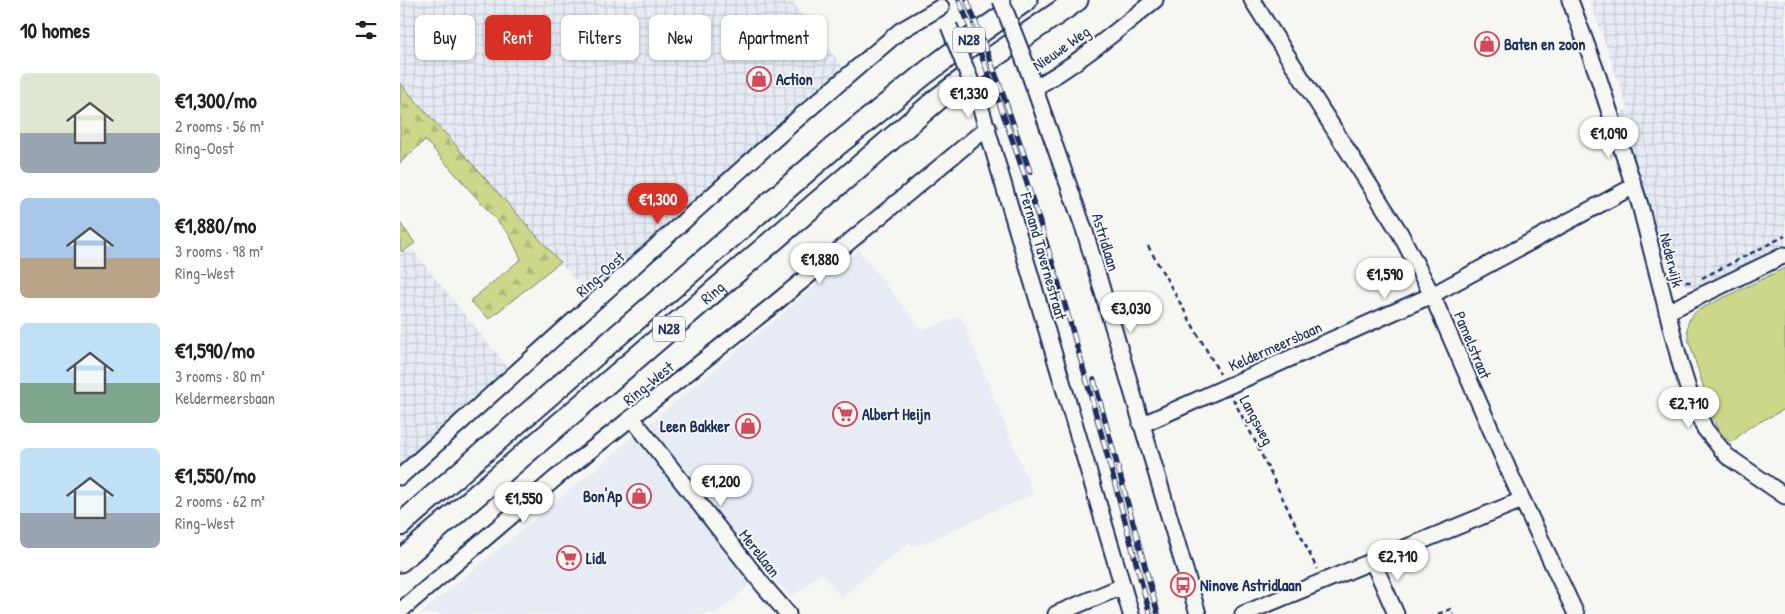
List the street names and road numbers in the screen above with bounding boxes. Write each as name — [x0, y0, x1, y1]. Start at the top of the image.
street label: Nieuwe Weg — [1028, 20, 1094, 76]
road number: N28 — [953, 28, 985, 52]
street label: Fernand Tavernestraat — [1015, 189, 1073, 323]
street label: Astridlaan — [1087, 210, 1125, 274]
street label: Nederwijk — [1655, 231, 1689, 290]
street label: Ring-Oost — [571, 246, 630, 302]
street label: Ring — [696, 276, 729, 309]
street label: Pamelstraat — [1449, 308, 1497, 383]
road number: N28 — [653, 316, 685, 342]
street label: Keldermeersbaan — [1225, 316, 1325, 376]
street label: Ring-West — [618, 355, 678, 410]
street label: Langsweg — [1235, 391, 1279, 449]
street label: Merellaan — [734, 525, 786, 581]

